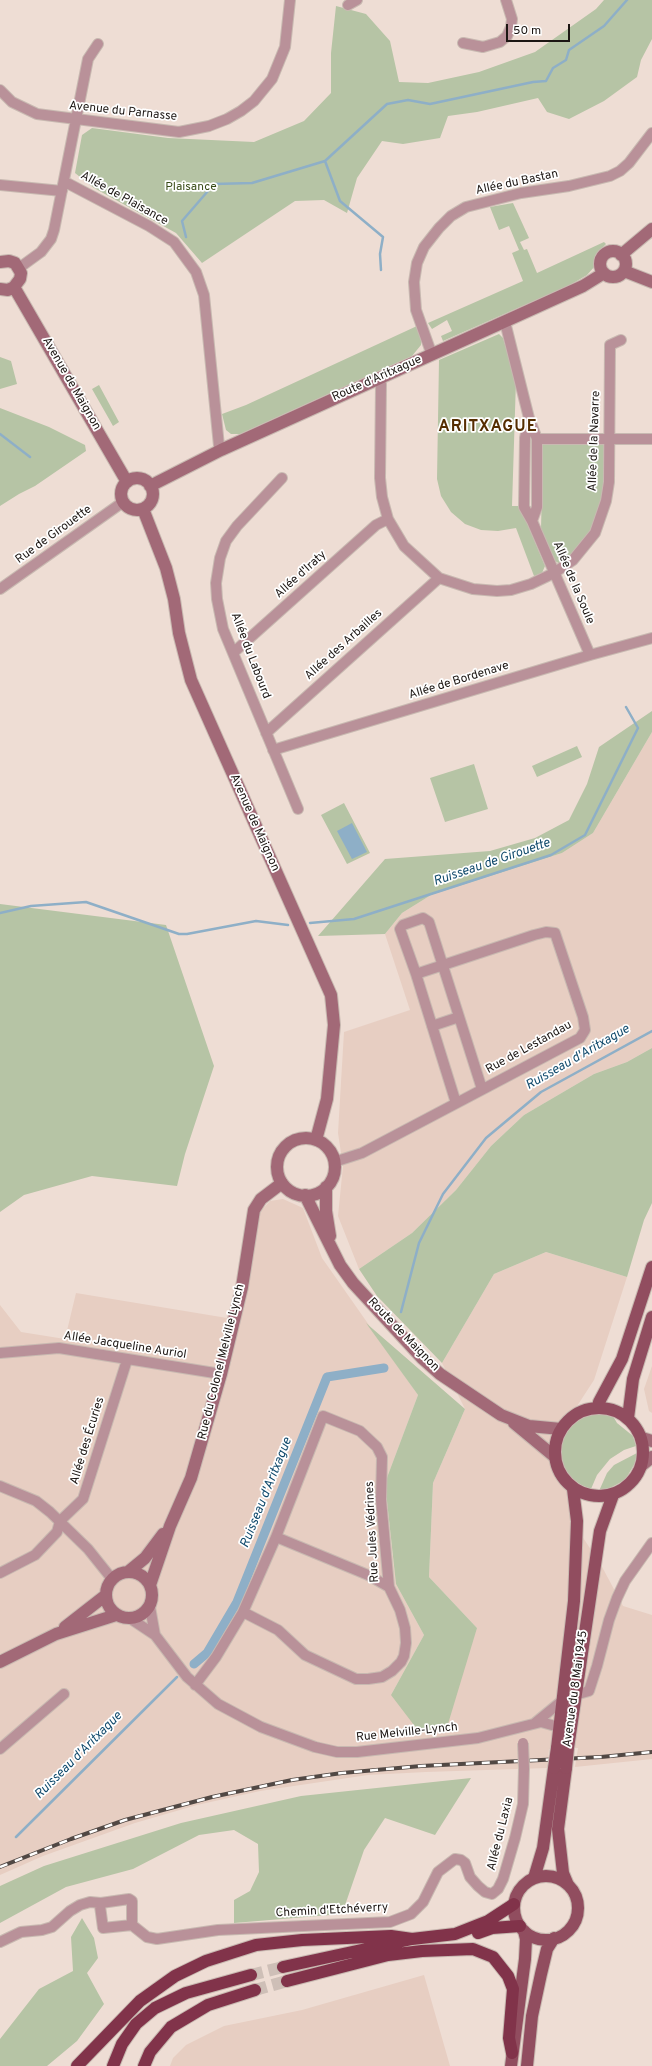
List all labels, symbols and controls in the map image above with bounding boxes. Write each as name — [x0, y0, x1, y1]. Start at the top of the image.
scale bar — [508, 16, 572, 42]
text: 50 m — [513, 23, 541, 39]
street label: Avenue du Parnasse — [68, 99, 178, 125]
street label: Allée du Bastan — [474, 167, 560, 199]
street label: Allée de Plaisance — [78, 169, 170, 229]
park label: Plaisance — [165, 181, 217, 195]
street label: Avenue de Maignon — [39, 335, 103, 433]
street label: Route d'Aritxague — [330, 353, 424, 405]
street label: Allée de la Navarre — [586, 390, 604, 492]
district label: ARITXAGUE — [438, 418, 538, 438]
street label: Rue de Girouette — [13, 503, 95, 567]
street label: Allée de la Soule — [549, 539, 597, 627]
street label: Allée d'Iraty — [272, 548, 330, 602]
street label: Allée des Arbailles — [302, 607, 386, 683]
street label: Allée du Labourd — [227, 611, 273, 701]
street label: Allée de Bordenave — [407, 659, 511, 703]
street label: Avenue de Maignon — [226, 772, 282, 874]
water label: Ruisseau de Girouette — [432, 836, 552, 890]
street label: Rue de Lestandau — [484, 1018, 574, 1078]
water label: Ruisseau d'Aritxague — [523, 1022, 633, 1094]
street label: Rue du Colonel Melville Lynch — [196, 1283, 248, 1441]
street label: Route de Maignon — [364, 1295, 442, 1375]
street label: Allée Jacqueline Auriol — [63, 1329, 187, 1363]
street label: Allée des Écuries — [68, 1395, 108, 1487]
water label: Ruisseau d'Aritxague — [238, 1436, 296, 1550]
street label: Rue Jules Védrines — [363, 1481, 383, 1583]
street label: Avenue du 8 Mai 1945 — [561, 1630, 591, 1748]
water label: Ruisseau d'Aritxague — [32, 1709, 126, 1803]
street label: Rue Melville-Lynch — [355, 1721, 459, 1745]
street label: Allée du Laxia — [485, 1796, 517, 1872]
street label: Chemin d'Etchéverry — [275, 1901, 389, 1921]

